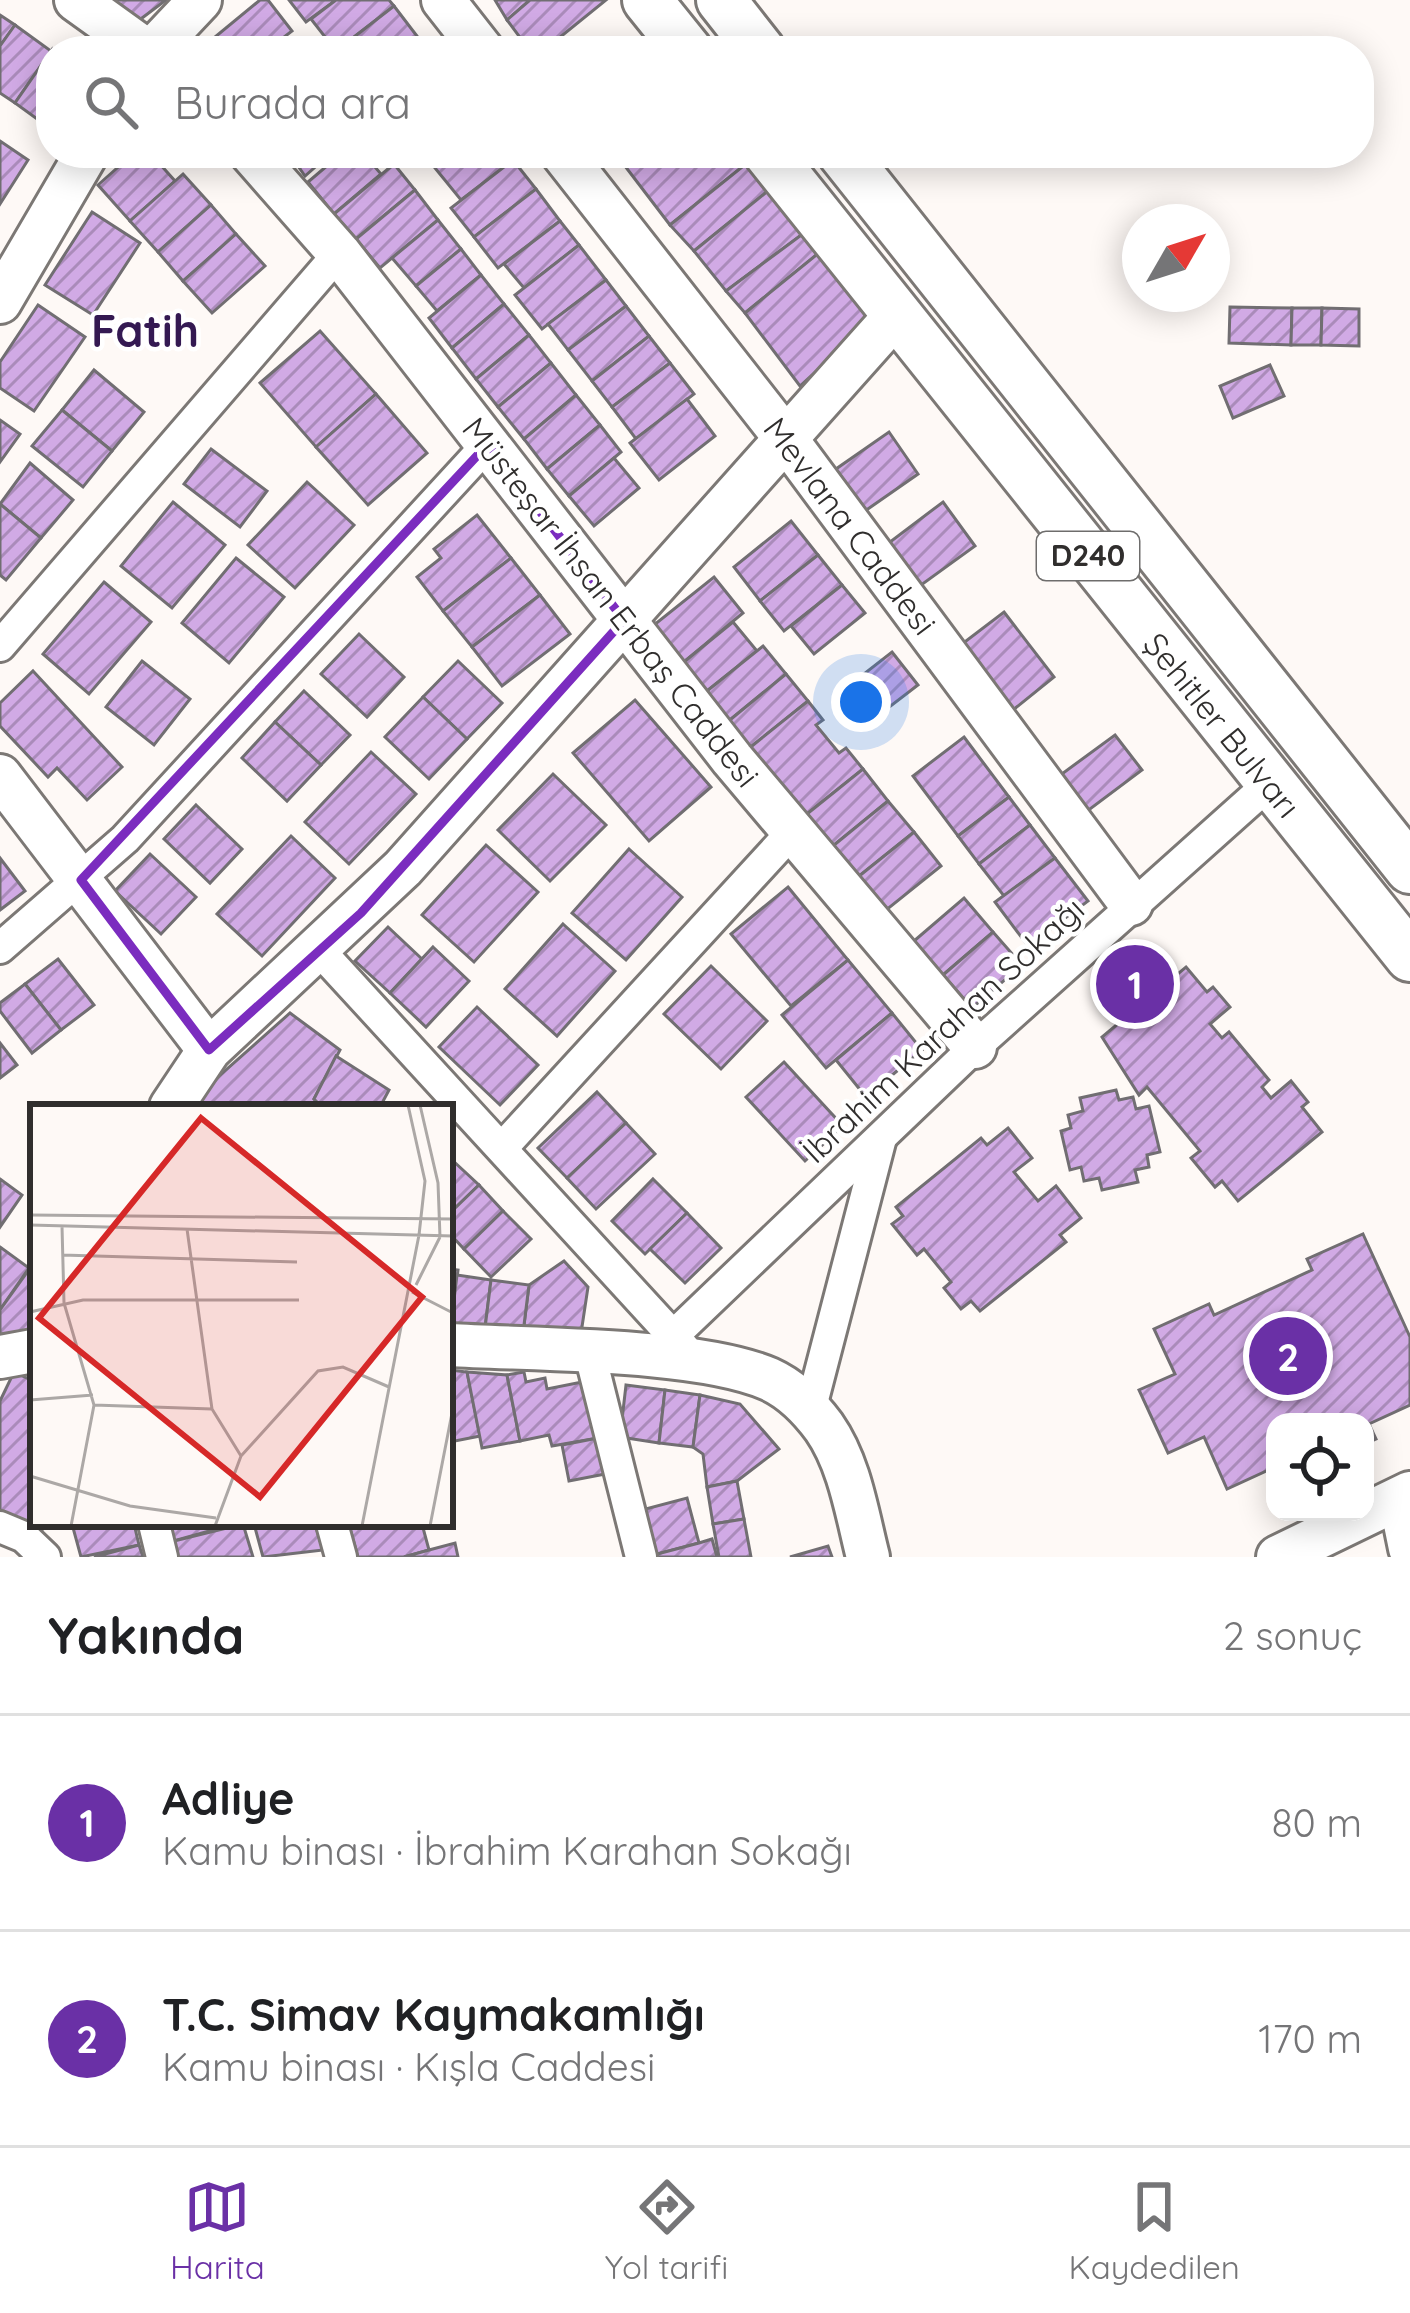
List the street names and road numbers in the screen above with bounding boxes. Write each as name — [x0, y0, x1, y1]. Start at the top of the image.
street label: Müsteşar İhsan Erbaş Caddesi — [454, 409, 768, 795]
street label: Mevlana Caddesi — [755, 409, 945, 643]
road number: D240 — [1037, 532, 1139, 580]
street label: Şehitler Bulvarı — [1135, 624, 1309, 825]
street label: İbrahim Karahan Sokağı — [793, 888, 1092, 1171]

